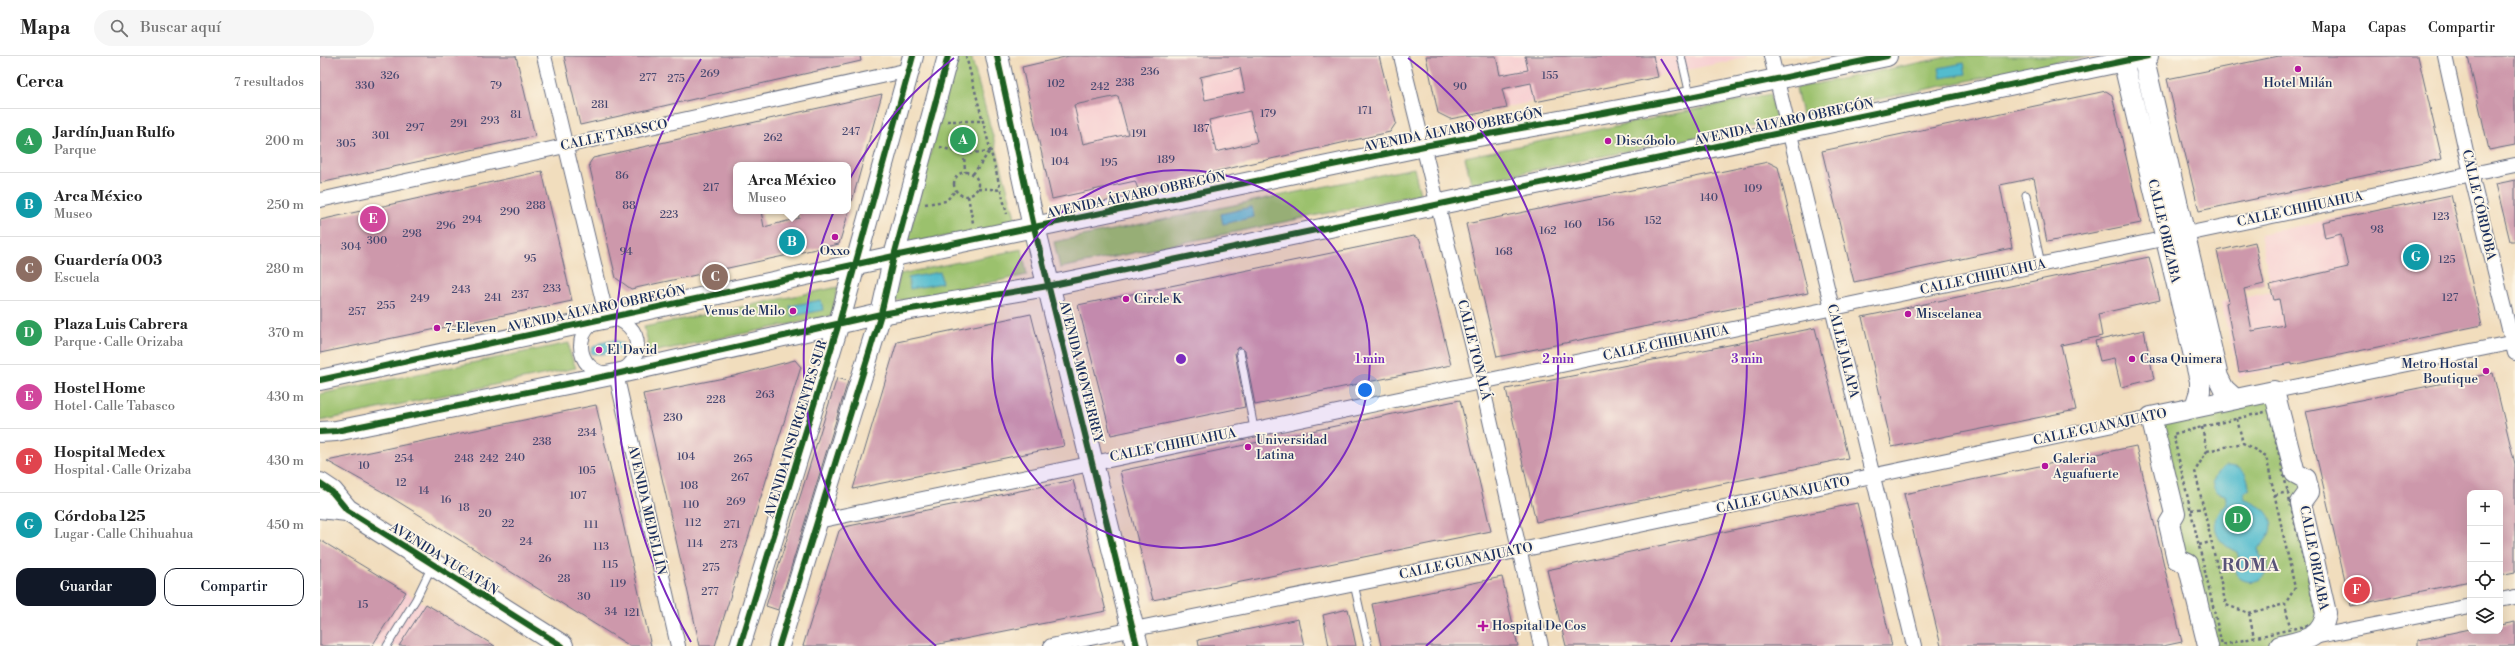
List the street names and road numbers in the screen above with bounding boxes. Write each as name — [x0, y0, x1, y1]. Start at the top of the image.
street label: AVENIDA ÁLVARO OBREGÓN — [1692, 94, 1875, 149]
street label: AVENIDA ÁLVARO OBREGÓN — [1361, 104, 1544, 155]
street label: CALLE TABASCO — [559, 116, 669, 154]
street label: CALLE CÓRDOBA — [2458, 148, 2501, 263]
street label: AVENIDA ÁLVARO OBREGÓN — [1044, 167, 1227, 222]
street label: CALLE ORIZABA — [2144, 177, 2184, 286]
street label: CALLE CHIHUAHUA — [2236, 188, 2365, 230]
street label: CALLE CHIHUAHUA — [1919, 256, 2048, 298]
street label: AVENIDA ÁLVARO OBREGÓN — [504, 281, 687, 336]
street label: AVENIDA MONTERREY — [1055, 298, 1107, 446]
street label: CALLE TONALÁ — [1454, 298, 1495, 403]
street label: CALLE JALAPA — [1824, 302, 1863, 401]
street label: CALLE CHIHUAHUA — [1602, 322, 1731, 364]
street label: AVENIDA INSURGENTES SUR — [761, 337, 831, 521]
street label: CALLE GUANAJUATO — [2032, 405, 2168, 449]
street label: CALLE CHIHUAHUA — [1108, 425, 1239, 465]
street label: AVENIDA MEDELLÍN — [624, 442, 671, 577]
street label: CALLE GUANAJUATO — [1715, 473, 1851, 517]
street label: CALLE ORIZABA — [2296, 504, 2332, 613]
street label: AVENIDA YUCATÁN — [386, 518, 502, 599]
street label: CALLE GUANAJUATO — [1398, 539, 1534, 583]

